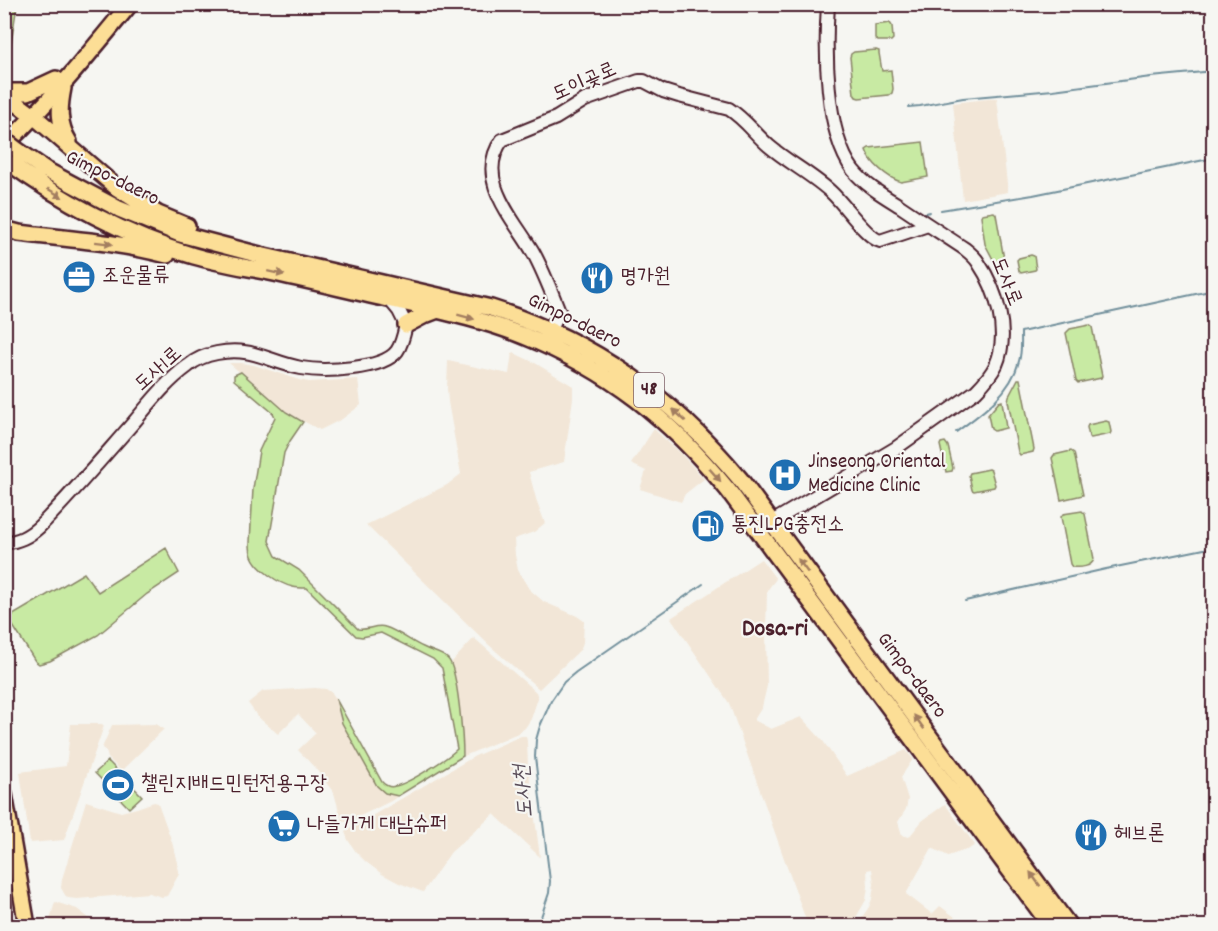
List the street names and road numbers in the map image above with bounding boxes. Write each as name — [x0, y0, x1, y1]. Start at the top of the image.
street label: 도이곶로 — [548, 56, 622, 110]
street label: Gimpo-daero — [60, 143, 164, 215]
street label: 도사로 — [982, 253, 1028, 311]
street label: Gimpo-daero — [522, 286, 626, 358]
street label: 도사1로 — [128, 340, 190, 400]
road number: 48 — [634, 373, 664, 407]
street label: Gimpo-daero — [869, 627, 953, 725]

